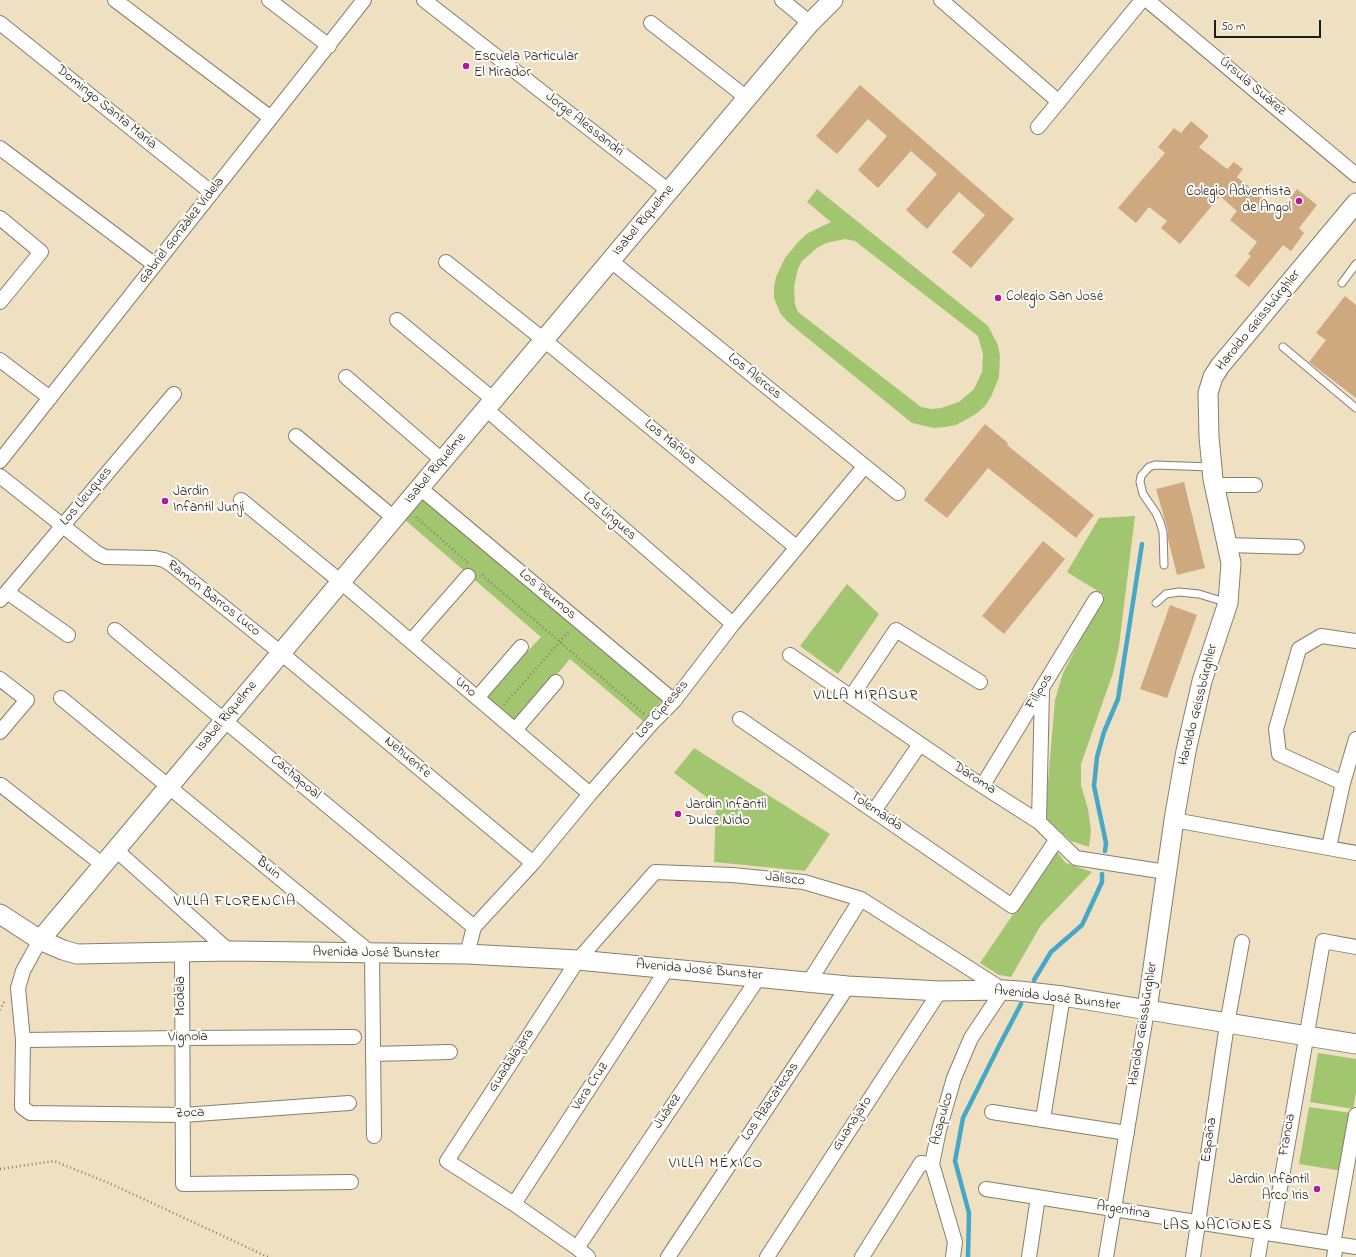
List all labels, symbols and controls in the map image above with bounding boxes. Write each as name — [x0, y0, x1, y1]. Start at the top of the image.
scale bar — [1216, 12, 1323, 38]
text: 50 m — [1221, 18, 1245, 36]
place label: Escuela Particular El Mirador — [474, 50, 578, 82]
street label: Úrsula Suárez — [1215, 54, 1289, 120]
marker: Escuela Particular El Mirador — [461, 61, 471, 71]
street label: Domingo Santa María — [52, 62, 160, 154]
street label: Jorge Alessandri — [541, 89, 627, 161]
street label: Gabriel González Videla — [135, 174, 229, 288]
street label: Isabel Riquelme — [610, 182, 678, 260]
place label: Colegio Adventista de Angol — [1186, 185, 1291, 218]
marker: Colegio Adventista de Angol — [1294, 196, 1304, 206]
street label: Haroldo Geissbürghler — [1213, 267, 1305, 375]
place label: Colegio San José — [1006, 290, 1103, 306]
marker: Colegio San José — [993, 293, 1003, 303]
street label: Los Alerces — [724, 350, 784, 404]
street label: Los Mañíos — [640, 417, 700, 469]
street label: Isabel Riquelme — [402, 430, 470, 508]
street label: Los Lleuques — [57, 464, 117, 530]
place label: Jardín Infantil Junji — [173, 485, 244, 518]
street label: Los Lingues — [579, 489, 639, 545]
marker: Jardín Infantil Junji — [160, 496, 170, 506]
street label: Ramón Barros Luco — [163, 557, 263, 641]
street label: Los Peumos — [515, 566, 579, 624]
street label: Haroldo Geissbürghler — [1176, 642, 1222, 768]
street label: Filipos — [1023, 671, 1057, 713]
street label: Uno — [451, 674, 479, 702]
street label: Los Cipreses — [633, 677, 693, 743]
street label: Isabel Riquelme — [193, 678, 261, 756]
district label: VILLA MIRASUR — [813, 688, 919, 706]
street label: Nehuenfe — [380, 733, 434, 783]
street label: Cachapoal — [266, 752, 324, 804]
street label: Daroma — [949, 759, 999, 799]
street label: Tolemaida — [847, 788, 905, 836]
place label: Jardin Infantil Dulce Nido — [686, 798, 766, 830]
marker: Jardin Infantil Dulce Nido — [673, 809, 683, 819]
street label: Buin — [252, 854, 284, 884]
street label: Jalisco — [764, 869, 806, 891]
district label: VILLA FLORENCIA — [174, 894, 296, 912]
street label: Avenida José Bunster — [312, 944, 440, 964]
street label: Avenida José Bunster — [635, 957, 763, 985]
street label: Haroldo Geissbürghler — [1126, 961, 1162, 1087]
street label: Modela — [174, 976, 190, 1016]
street label: Avenida José Bunster — [993, 983, 1121, 1015]
street label: Guadalajara — [485, 1026, 539, 1096]
street label: Vignola — [168, 1029, 208, 1047]
street label: Vera Cruz — [569, 1060, 613, 1114]
street label: Los Azacatecas — [739, 1060, 803, 1144]
street label: Juárez — [650, 1091, 686, 1133]
street label: Acapulco — [928, 1091, 958, 1147]
street label: Guanajato — [829, 1094, 877, 1154]
street label: Zoca — [175, 1105, 205, 1123]
street label: Francia — [1276, 1112, 1300, 1158]
street label: España — [1199, 1116, 1221, 1164]
district label: VILLA MÉXICO — [669, 1156, 763, 1174]
place label: Jardin Infantil Arco Iris — [1229, 1173, 1309, 1206]
marker: Jardin Infantil Arco Iris — [1312, 1184, 1322, 1194]
street label: Argentina — [1095, 1198, 1151, 1224]
district label: LAS NACIONES — [1163, 1218, 1273, 1236]

